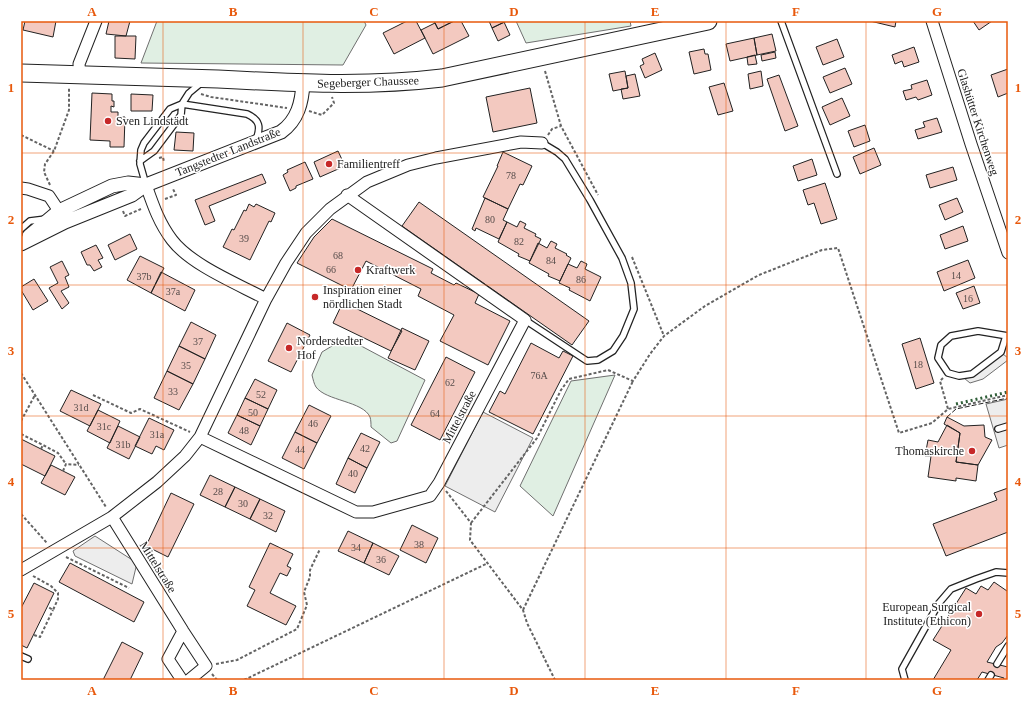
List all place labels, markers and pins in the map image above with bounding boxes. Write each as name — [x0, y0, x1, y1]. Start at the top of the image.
place label: Sven Lindstädt — [116, 114, 189, 128]
marker: Sven Lindstädt — [103, 116, 113, 126]
place label: Familientreff — [337, 157, 400, 171]
marker: Familientreff — [324, 159, 334, 169]
place label: Kraftwerk — [366, 263, 415, 277]
marker: Kraftwerk — [353, 265, 363, 275]
place label: Inspiration einer nördlichen Stadt — [323, 283, 403, 311]
marker: Inspiration einer nördlichen Stadt — [310, 292, 320, 302]
place label: Norderstedter Hof — [297, 334, 363, 362]
marker: Norderstedter Hof — [284, 343, 294, 353]
place label: Thomaskirche — [895, 444, 964, 458]
marker: Thomaskirche — [967, 446, 977, 456]
place label: European Surgical Institute (Ethicon) — [882, 600, 972, 628]
marker: European Surgical Institute (Ethicon) — [974, 609, 984, 619]

